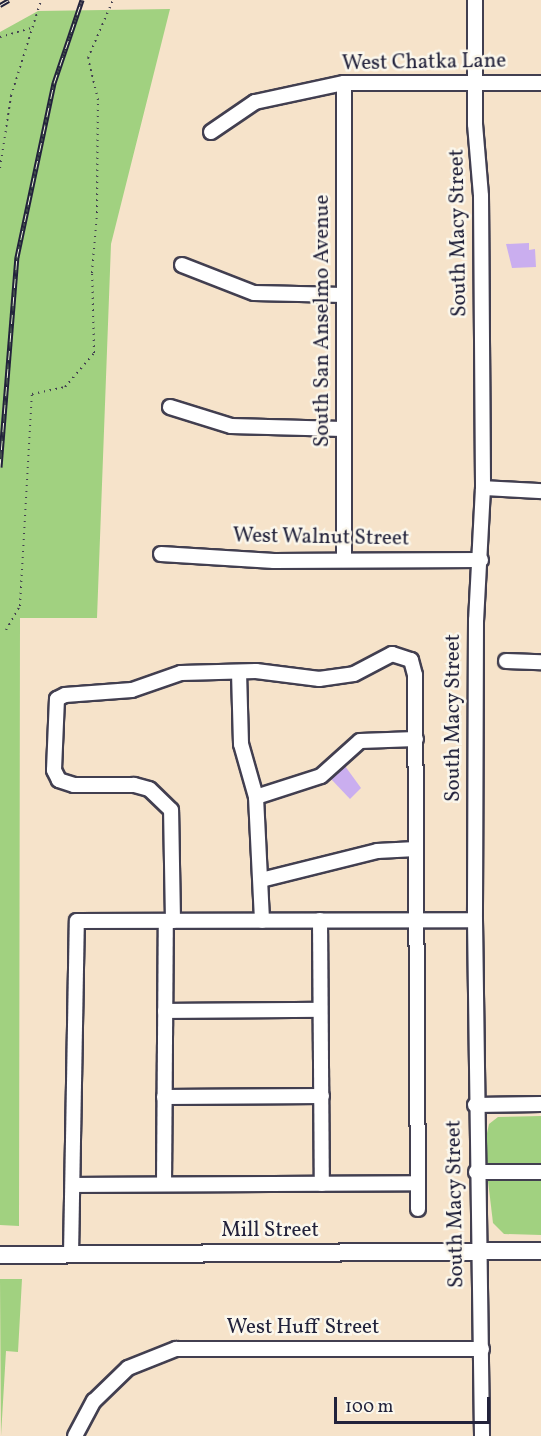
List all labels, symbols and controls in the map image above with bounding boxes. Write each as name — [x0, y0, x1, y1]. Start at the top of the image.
street label: West Chatka Lane — [342, 49, 506, 77]
street label: South Macy Street — [445, 148, 473, 318]
street label: South San Anselmo Avenue — [310, 195, 336, 447]
street label: West Walnut Street — [232, 524, 410, 552]
street label: South Macy Street — [441, 634, 467, 802]
street label: South Macy Street — [442, 1119, 470, 1289]
street label: Mill Street — [221, 1218, 319, 1244]
street label: West Huff Street — [228, 1315, 378, 1341]
scale bar — [337, 1385, 493, 1423]
text: 100 m — [345, 1395, 394, 1420]

